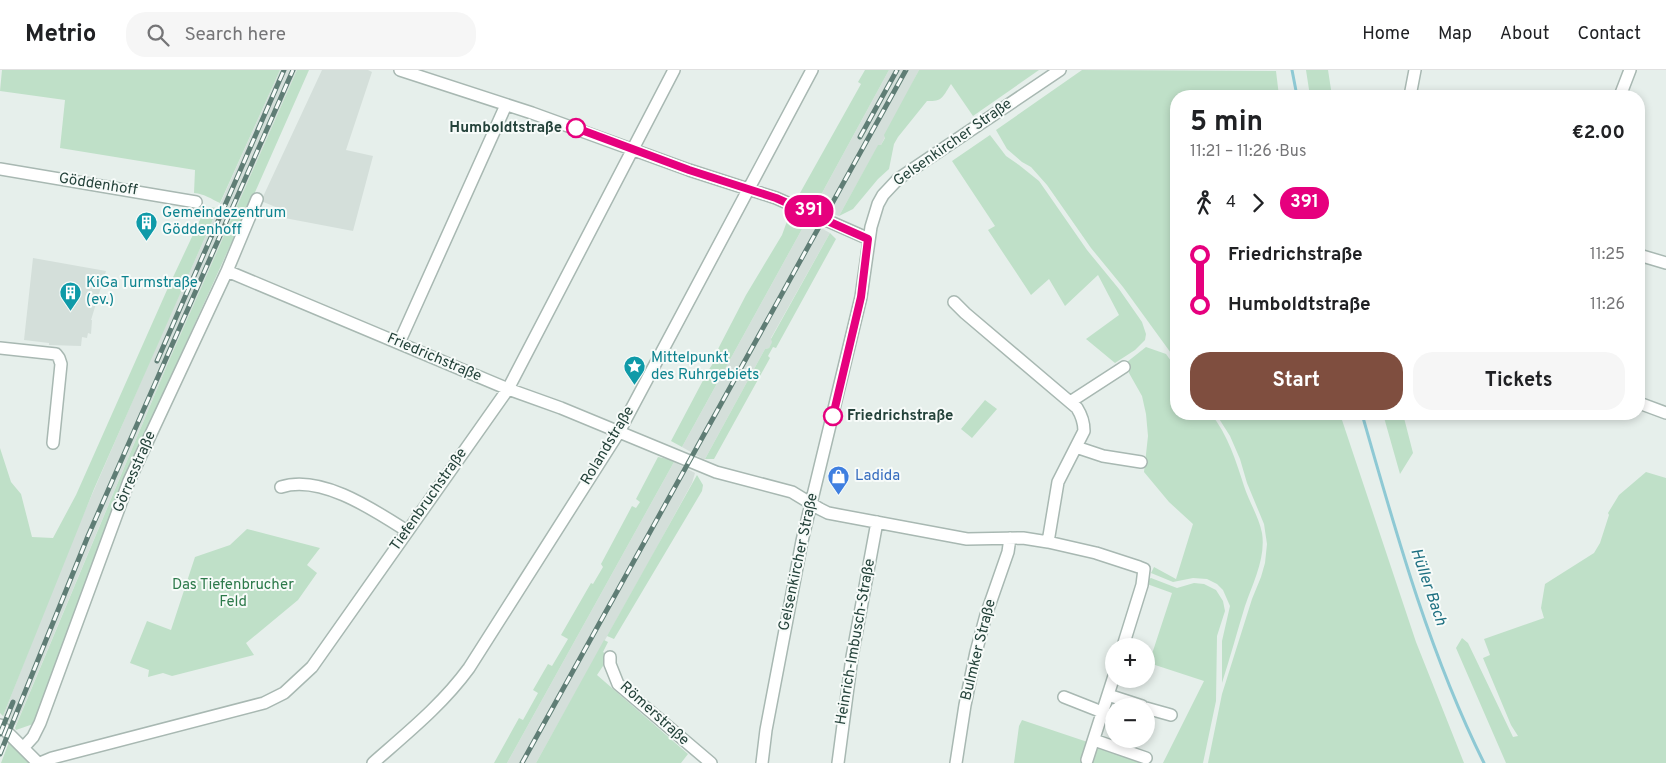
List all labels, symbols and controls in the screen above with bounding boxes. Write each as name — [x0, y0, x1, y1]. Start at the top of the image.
search box — [126, 12, 476, 57]
text: Metrio — [25, 20, 96, 50]
icon: search — [144, 21, 172, 49]
text: Search here — [184, 23, 286, 47]
text: Home — [1362, 23, 1410, 46]
text: Map — [1438, 23, 1472, 46]
text: About — [1500, 23, 1549, 46]
text: Contact — [1577, 23, 1641, 46]
street label: Gelsenkircher Straße — [890, 95, 1016, 191]
text: 5 min — [1190, 105, 1263, 141]
marker: Humboldtstraße — [566, 118, 586, 138]
place label: Humboldtstraße — [449, 119, 562, 138]
text: €2.00 — [1572, 121, 1625, 145]
text: 11:21 – 11:26 · Bus — [1190, 142, 1306, 162]
street label: Göddenhoff — [57, 169, 139, 201]
icon: walk — [1190, 189, 1218, 217]
icon: forward — [1244, 189, 1272, 217]
text: 391 — [1290, 191, 1319, 214]
text: 4 — [1226, 193, 1236, 213]
line badge: 391 — [780, 195, 838, 227]
text: 391 — [794, 199, 824, 222]
place label: Gemeindezentrum Göddenhoff — [162, 204, 286, 240]
building icon: Gemeindezentrum Göddenhoff — [134, 210, 158, 241]
text: Friedrichstraße — [1228, 243, 1363, 267]
text: 11:25 — [1590, 245, 1625, 265]
place label: KiGa Turmstraße (ev.) — [86, 274, 198, 310]
building icon: KiGa Turmstraße (ev.) — [58, 280, 82, 311]
text: Humboldtstraße — [1228, 293, 1371, 317]
text: 11:26 — [1590, 295, 1625, 315]
street label: Friedrichstraße — [384, 330, 484, 386]
place label: Mittelpunkt des Ruhrgebiets — [651, 349, 759, 385]
button: Start — [1190, 352, 1403, 410]
button: Tickets — [1413, 352, 1625, 410]
place icon: Mittelpunkt des Ruhrgebiets — [623, 355, 647, 386]
street label: Rolandstraße — [577, 403, 639, 489]
marker: Friedrichstraße — [823, 406, 843, 426]
place label: Friedrichstraße — [847, 407, 953, 426]
street label: Görresstraße — [109, 428, 161, 516]
street label: Tiefenbruchstraße — [386, 445, 472, 555]
shop icon: Ladida — [827, 464, 851, 495]
place label: Ladida — [855, 467, 900, 486]
street label: Gelsenkircher Straße — [775, 491, 823, 633]
water label: Hüller Bach — [1405, 546, 1451, 629]
street label: Heinrich-Imbusch-Straße — [832, 557, 880, 727]
park label: Das Tiefenbrucher Feld — [172, 576, 294, 612]
street label: Bulmker Straße — [957, 597, 1001, 703]
map controls — [1105, 638, 1155, 748]
button: + — [1105, 638, 1155, 688]
street label: Römerstraße — [615, 678, 693, 750]
button: − — [1105, 698, 1155, 748]

